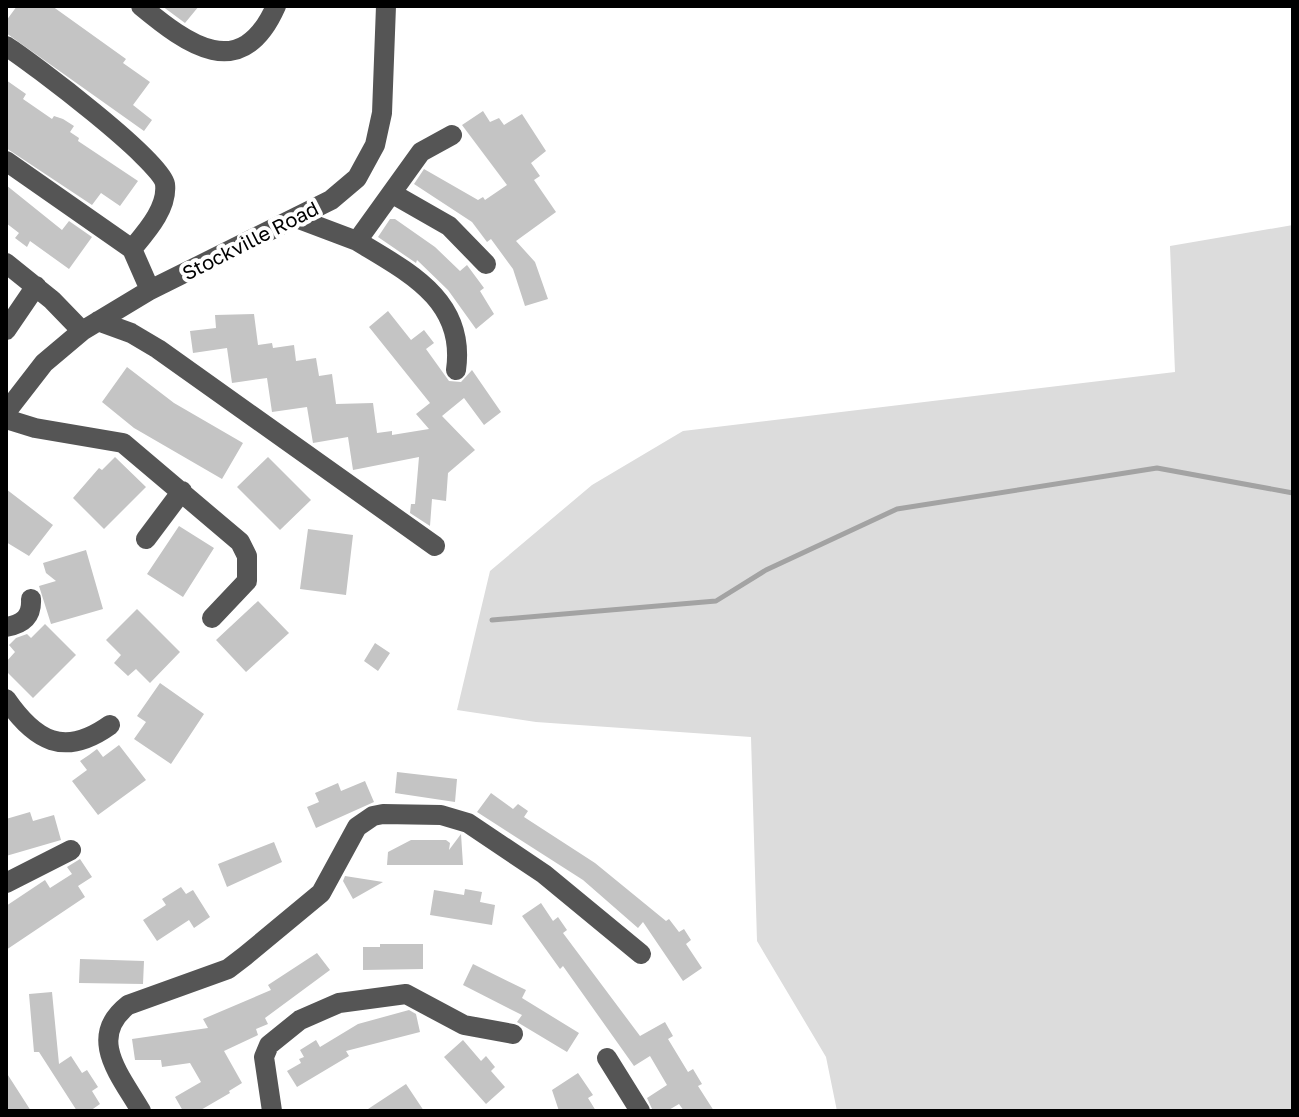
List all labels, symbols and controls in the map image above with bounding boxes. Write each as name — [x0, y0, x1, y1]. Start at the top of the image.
street label: Stockville Road — [178, 195, 322, 285]

